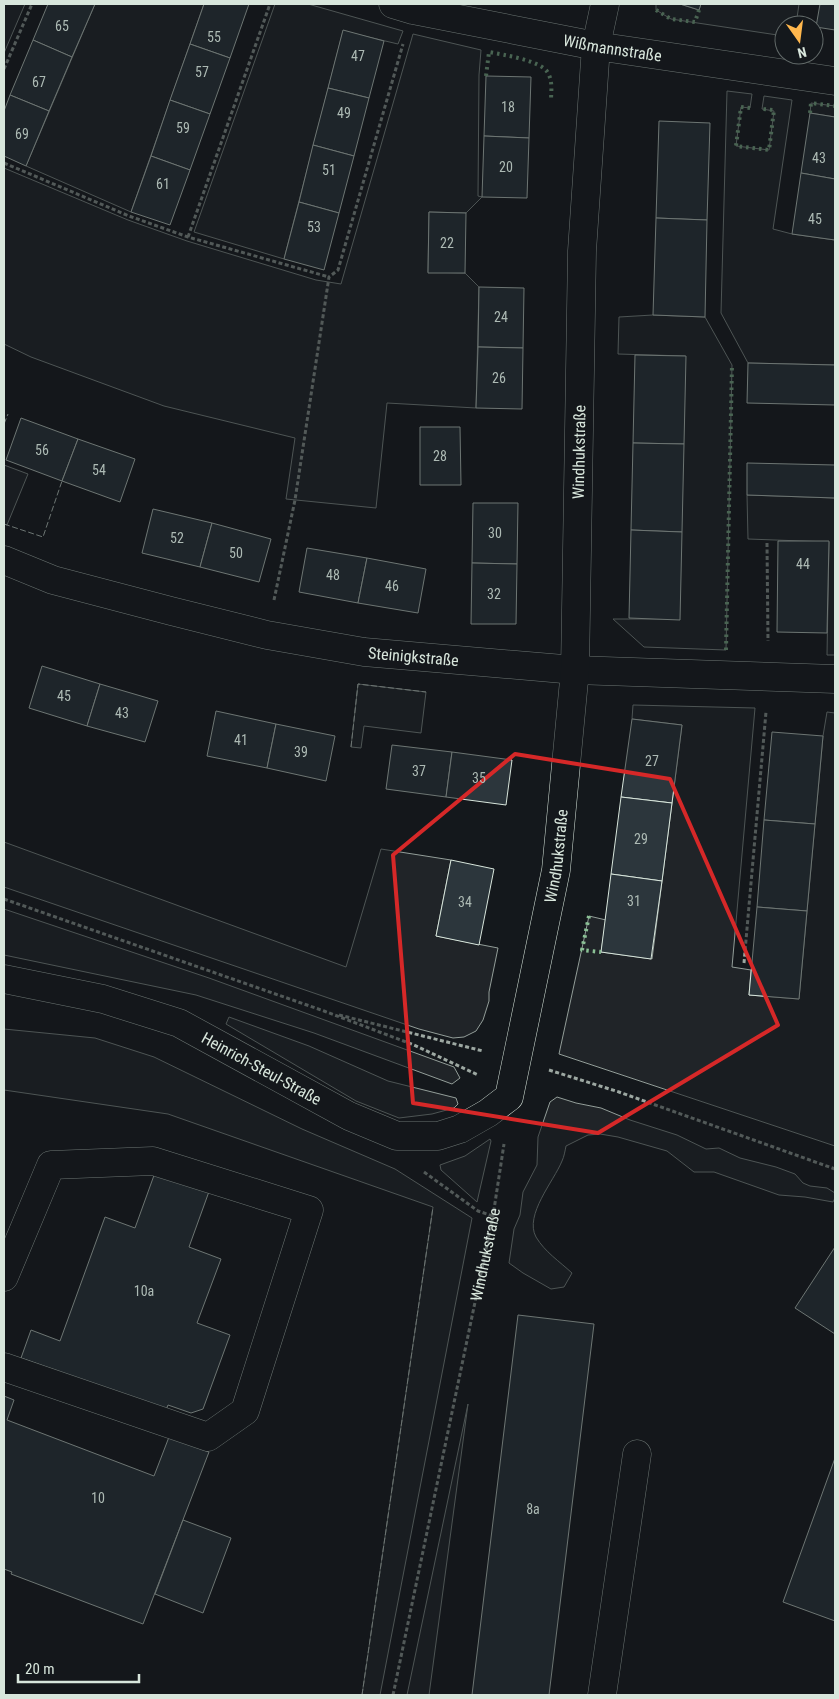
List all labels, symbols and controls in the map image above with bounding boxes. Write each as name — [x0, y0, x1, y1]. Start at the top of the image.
north arrow — [774, 15, 824, 65]
house number: 65 — [55, 18, 69, 34]
house number: 55 — [207, 29, 221, 45]
street label: Wißmannstraße — [562, 31, 663, 66]
text: N — [796, 44, 808, 61]
house number: 47 — [351, 48, 365, 64]
house number: 57 — [195, 64, 209, 80]
house number: 67 — [32, 74, 46, 90]
house number: 18 — [501, 99, 515, 115]
house number: 49 — [337, 105, 351, 121]
house number: 59 — [176, 120, 190, 136]
house number: 69 — [15, 126, 29, 142]
house number: 43 — [812, 150, 826, 166]
house number: 20 — [499, 159, 513, 175]
house number: 51 — [322, 162, 336, 178]
house number: 61 — [156, 176, 170, 192]
house number: 45 — [808, 211, 822, 227]
house number: 53 — [307, 219, 321, 235]
house number: 22 — [440, 235, 454, 251]
house number: 24 — [494, 309, 508, 325]
house number: 26 — [492, 370, 506, 386]
street label: Windhukstraße — [569, 405, 589, 499]
house number: 56 — [35, 442, 49, 458]
house number: 28 — [433, 448, 447, 464]
house number: 54 — [92, 462, 106, 478]
house number: 30 — [488, 525, 502, 541]
house number: 52 — [170, 530, 184, 546]
house number: 50 — [229, 545, 243, 561]
house number: 44 — [796, 556, 810, 572]
house number: 48 — [326, 567, 340, 583]
house number: 46 — [385, 578, 399, 594]
house number: 32 — [487, 586, 501, 602]
street label: Steinigkstraße — [367, 643, 459, 670]
house number: 45 — [57, 688, 71, 704]
house number: 43 — [115, 705, 129, 721]
house number: 41 — [234, 732, 248, 748]
house number: 39 — [294, 744, 308, 760]
house number: 27 — [645, 753, 659, 769]
house number: 37 — [412, 763, 426, 779]
house number: 35 — [472, 770, 486, 786]
street label: Windhukstraße — [540, 808, 572, 905]
house number: 29 — [634, 831, 648, 847]
house number: 31 — [627, 893, 641, 909]
house number: 34 — [458, 894, 472, 910]
street label: Heinrich-Steul-Straße — [198, 1028, 325, 1109]
street label: Windhukstraße — [467, 1207, 504, 1303]
house number: 10a — [134, 1283, 154, 1299]
house number: 10 — [91, 1490, 105, 1506]
house number: 8a — [526, 1501, 540, 1517]
scale bar — [18, 1652, 139, 1684]
text: 20 m — [25, 1660, 55, 1678]

